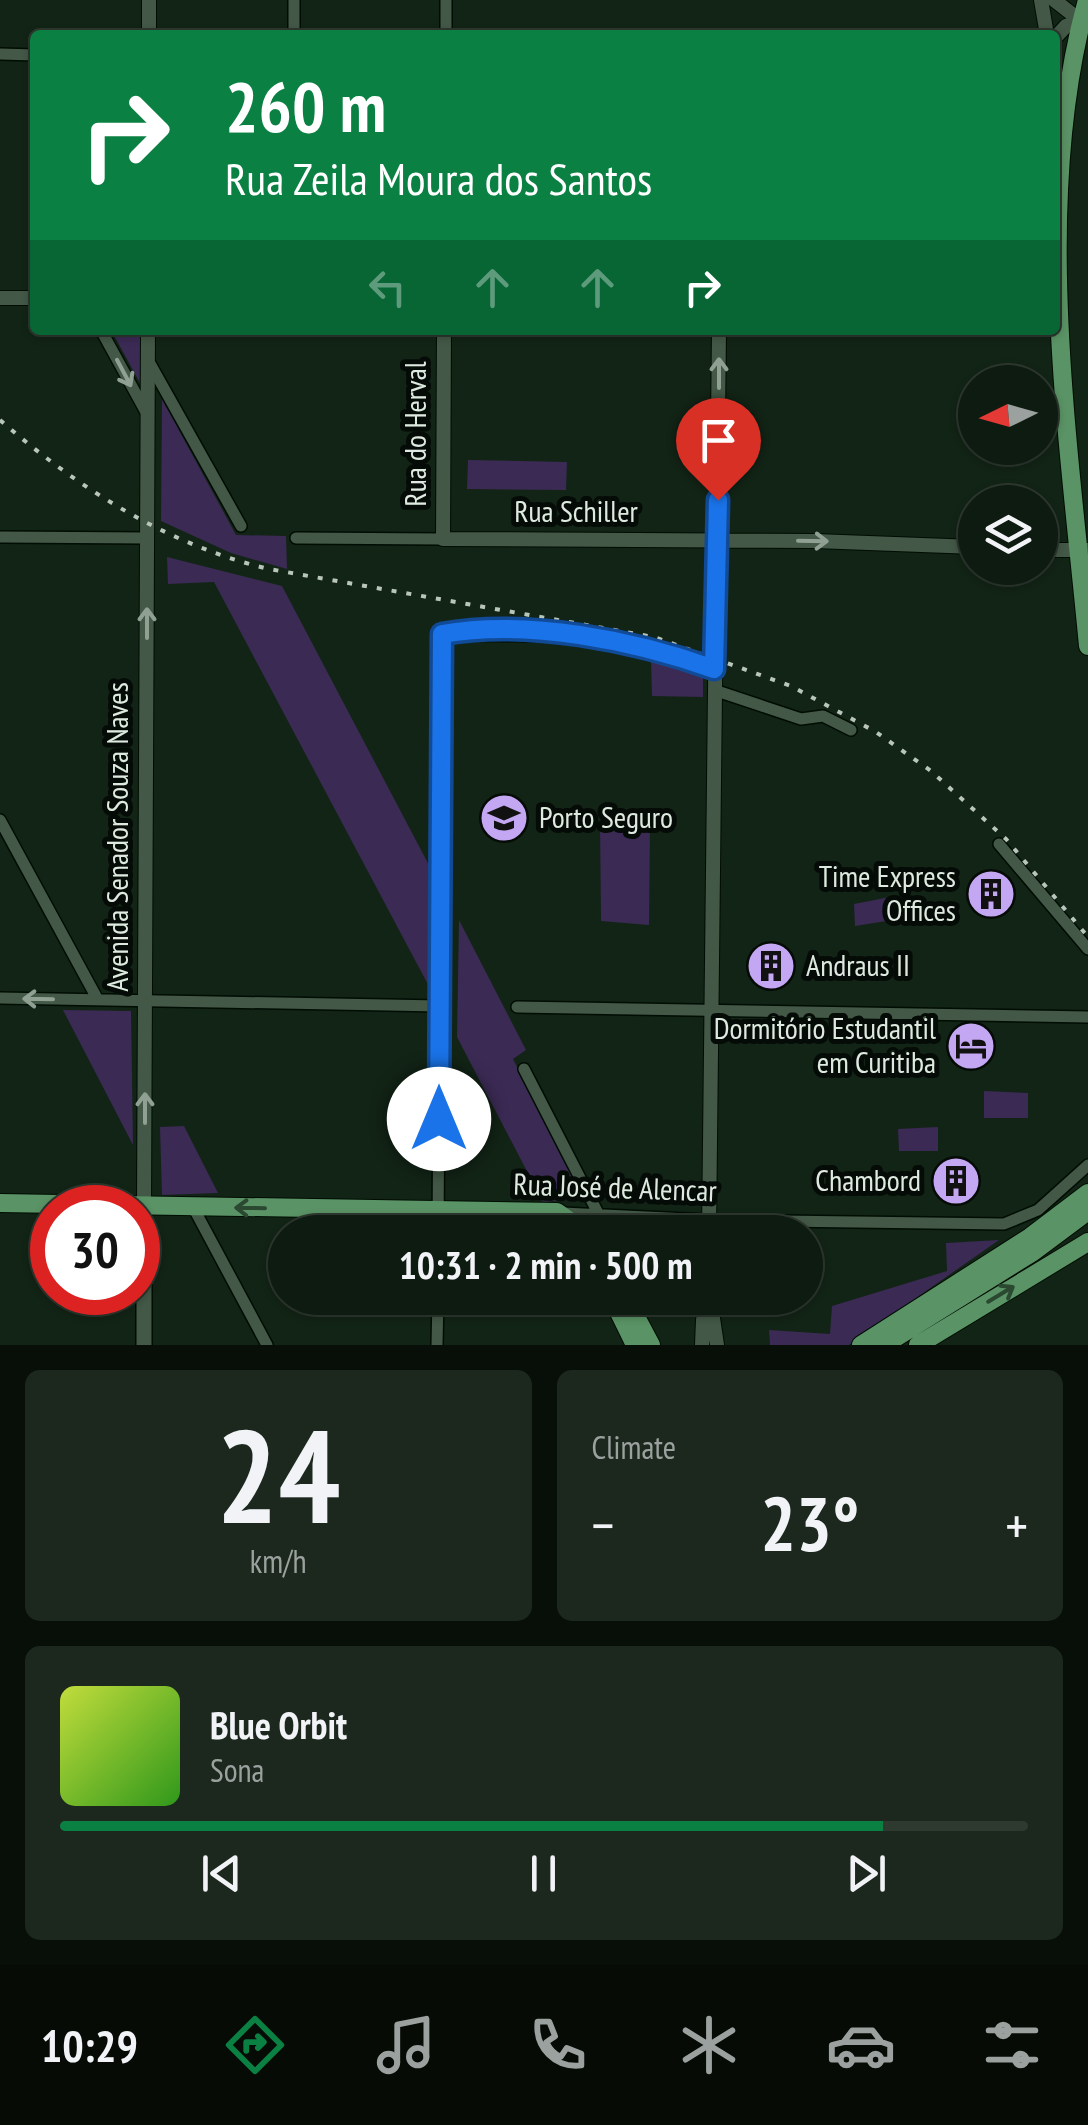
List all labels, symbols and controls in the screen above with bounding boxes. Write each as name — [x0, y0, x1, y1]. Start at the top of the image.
text: 260 m — [225, 61, 386, 151]
icon: right — [60, 70, 190, 200]
text: Rua Zeila Moura dos Santos — [225, 149, 652, 207]
icon: left — [360, 260, 415, 315]
icon: ahead — [465, 260, 520, 315]
icon: ahead — [570, 260, 625, 315]
icon: right — [675, 260, 730, 315]
one-way arrow — [115, 357, 135, 387]
one-way arrow — [710, 358, 728, 390]
street label: Rua do Herval — [395, 361, 434, 507]
north arrow — [958, 365, 1058, 465]
map controls — [958, 365, 1058, 585]
pin — [676, 398, 761, 501]
icon: arrive — [691, 413, 746, 468]
button: layers — [958, 485, 1058, 585]
street label: Rua Schiller — [514, 491, 639, 530]
one-way arrow — [796, 532, 828, 550]
one-way arrow — [137, 608, 156, 640]
street label: Avenida Senador Souza Naves — [97, 682, 136, 992]
school or university icon: Porto Seguro — [478, 792, 530, 844]
place label: Porto Seguro — [539, 797, 673, 836]
place label: Time Express Offices — [819, 856, 956, 929]
building icon: Time Express Offices — [965, 868, 1017, 920]
building icon: Andraus II — [745, 940, 797, 992]
place label: Andraus II — [806, 945, 910, 984]
one-way arrow — [22, 989, 54, 1008]
place label: Dormitório Estudantil em Curitiba — [714, 1008, 936, 1081]
hotel icon: Dormitório Estudantil em Curitiba — [945, 1020, 997, 1072]
position arrow — [387, 1067, 491, 1171]
one-way arrow — [136, 1092, 154, 1124]
building icon: Chambord — [930, 1155, 982, 1207]
place label: Chambord — [815, 1160, 921, 1199]
street label: Rua José de Alencar — [513, 1163, 718, 1210]
speed limit sign: 30 — [30, 1185, 160, 1315]
one-way arrow — [234, 1198, 266, 1217]
text: 10:31 · 2 min · 500 m — [399, 1240, 692, 1289]
one-way arrow — [986, 1284, 1015, 1305]
text: 24 — [216, 1391, 340, 1559]
text: Climate — [592, 1426, 676, 1468]
text: 23° — [760, 1475, 859, 1572]
text: − — [592, 1489, 614, 1560]
text: + — [1005, 1489, 1028, 1560]
text: km/h — [250, 1540, 307, 1582]
text: Blue Orbit — [210, 1700, 347, 1749]
text: Sona — [210, 1749, 264, 1791]
icon: previous — [194, 1846, 249, 1901]
icon: pause — [516, 1846, 571, 1901]
icon: next — [839, 1846, 894, 1901]
icon: directions — [220, 2010, 290, 2080]
icon: music — [371, 2010, 441, 2080]
icon: phone — [523, 2010, 593, 2080]
icon: climate — [674, 2010, 744, 2080]
icon: car — [826, 2010, 896, 2080]
icon: filters — [977, 2010, 1047, 2080]
text: 10:29 — [41, 2016, 138, 2074]

